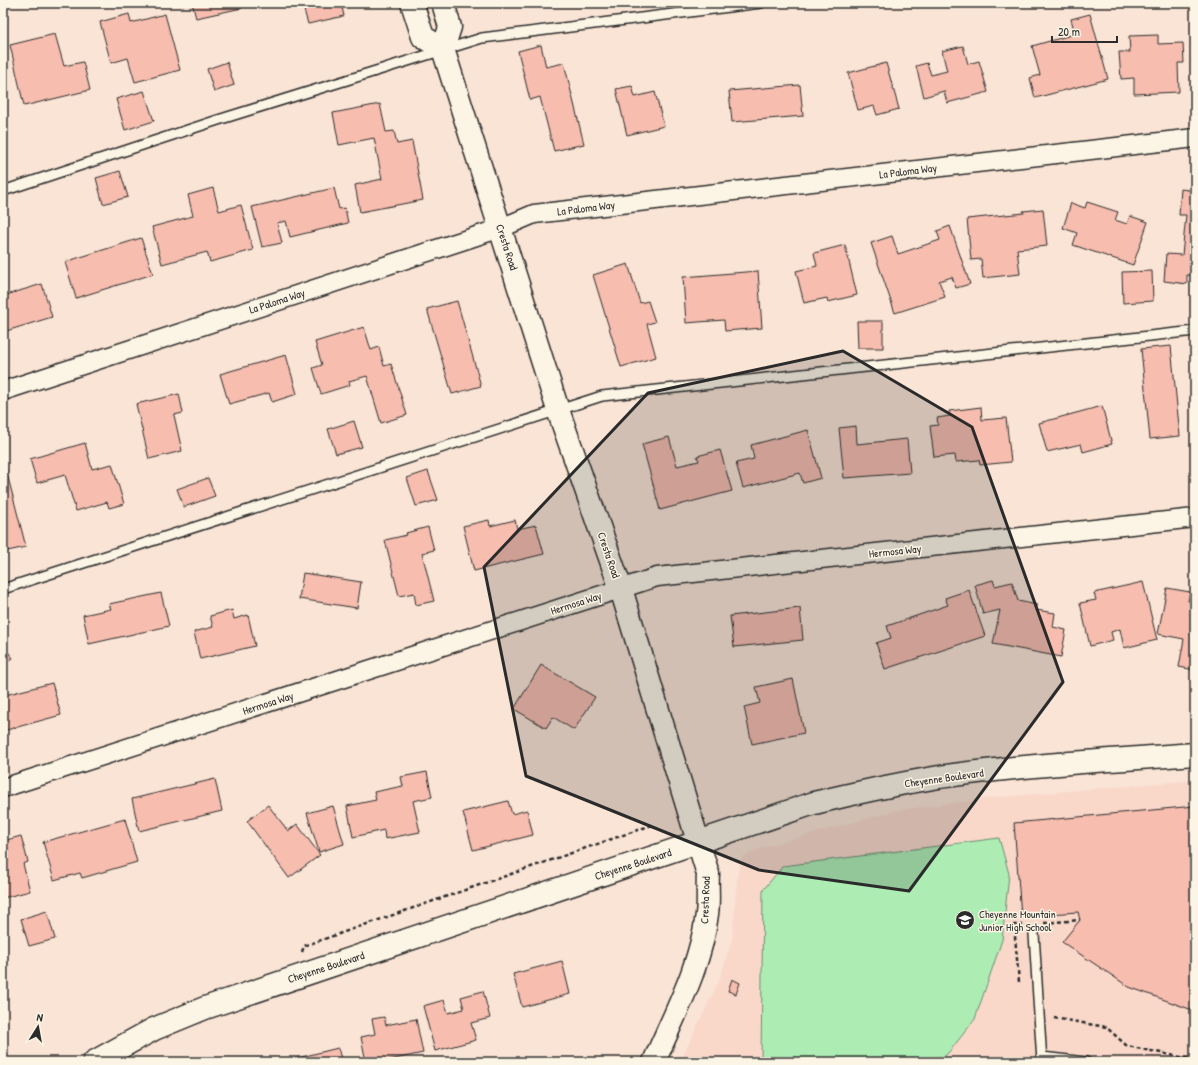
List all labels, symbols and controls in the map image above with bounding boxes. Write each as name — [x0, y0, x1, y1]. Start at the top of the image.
scale bar — [1052, 18, 1117, 44]
text: 20 m — [1058, 23, 1080, 40]
street label: La Paloma Way — [878, 160, 938, 181]
street label: La Paloma Way — [556, 197, 616, 218]
street label: Cresta Road — [493, 222, 521, 272]
street label: La Paloma Way — [247, 285, 307, 317]
street label: Cresta Road — [595, 530, 624, 580]
street label: Hermosa Way — [868, 541, 922, 561]
street label: Hermosa Way — [549, 588, 603, 618]
street label: Hermosa Way — [241, 688, 295, 718]
street label: Cheyenne Boulevard — [903, 765, 985, 790]
street label: Cheyenne Boulevard — [593, 845, 674, 883]
street label: Cresta Road — [697, 875, 713, 924]
place label: Cheyenne Mountain Junior High School — [979, 907, 1056, 934]
school or university icon: Cheyenne Mountain Junior High School — [954, 909, 976, 931]
street label: Cheyenne Boulevard — [286, 948, 367, 986]
north arrow — [18, 1007, 58, 1047]
text: N — [36, 1010, 44, 1025]

